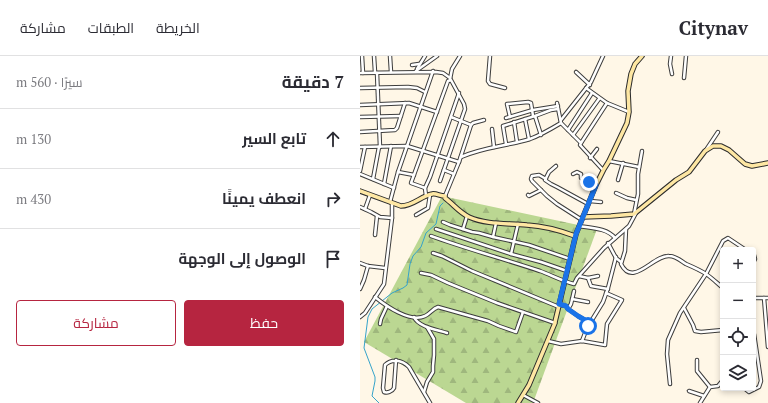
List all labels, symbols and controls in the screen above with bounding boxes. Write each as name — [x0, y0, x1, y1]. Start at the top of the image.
text: Citynav — [679, 15, 748, 40]
text: مشاركة — [20, 18, 66, 37]
text: الطبقات — [88, 18, 134, 37]
text: الخريطة — [156, 18, 200, 37]
text: 7 دقيقة — [282, 70, 344, 93]
text: سيرًا · 560 m — [16, 73, 83, 91]
text: تابع السير — [242, 128, 306, 148]
icon: ahead — [322, 128, 344, 150]
text: 130 m — [16, 130, 51, 148]
route end — [580, 173, 598, 191]
text: انعطف يمينًا — [222, 188, 306, 208]
icon: right — [322, 188, 344, 210]
text: 430 m — [16, 190, 51, 208]
map controls — [720, 247, 756, 391]
button: + — [720, 247, 756, 283]
text: الوصول إلى الوجهة — [178, 248, 306, 268]
icon: arrive — [322, 248, 344, 270]
button: − — [720, 283, 756, 319]
button: مشاركة — [16, 300, 176, 346]
button: حفظ — [184, 300, 344, 346]
route start — [579, 317, 597, 335]
button: locate — [720, 319, 756, 355]
button: layers — [720, 355, 756, 391]

